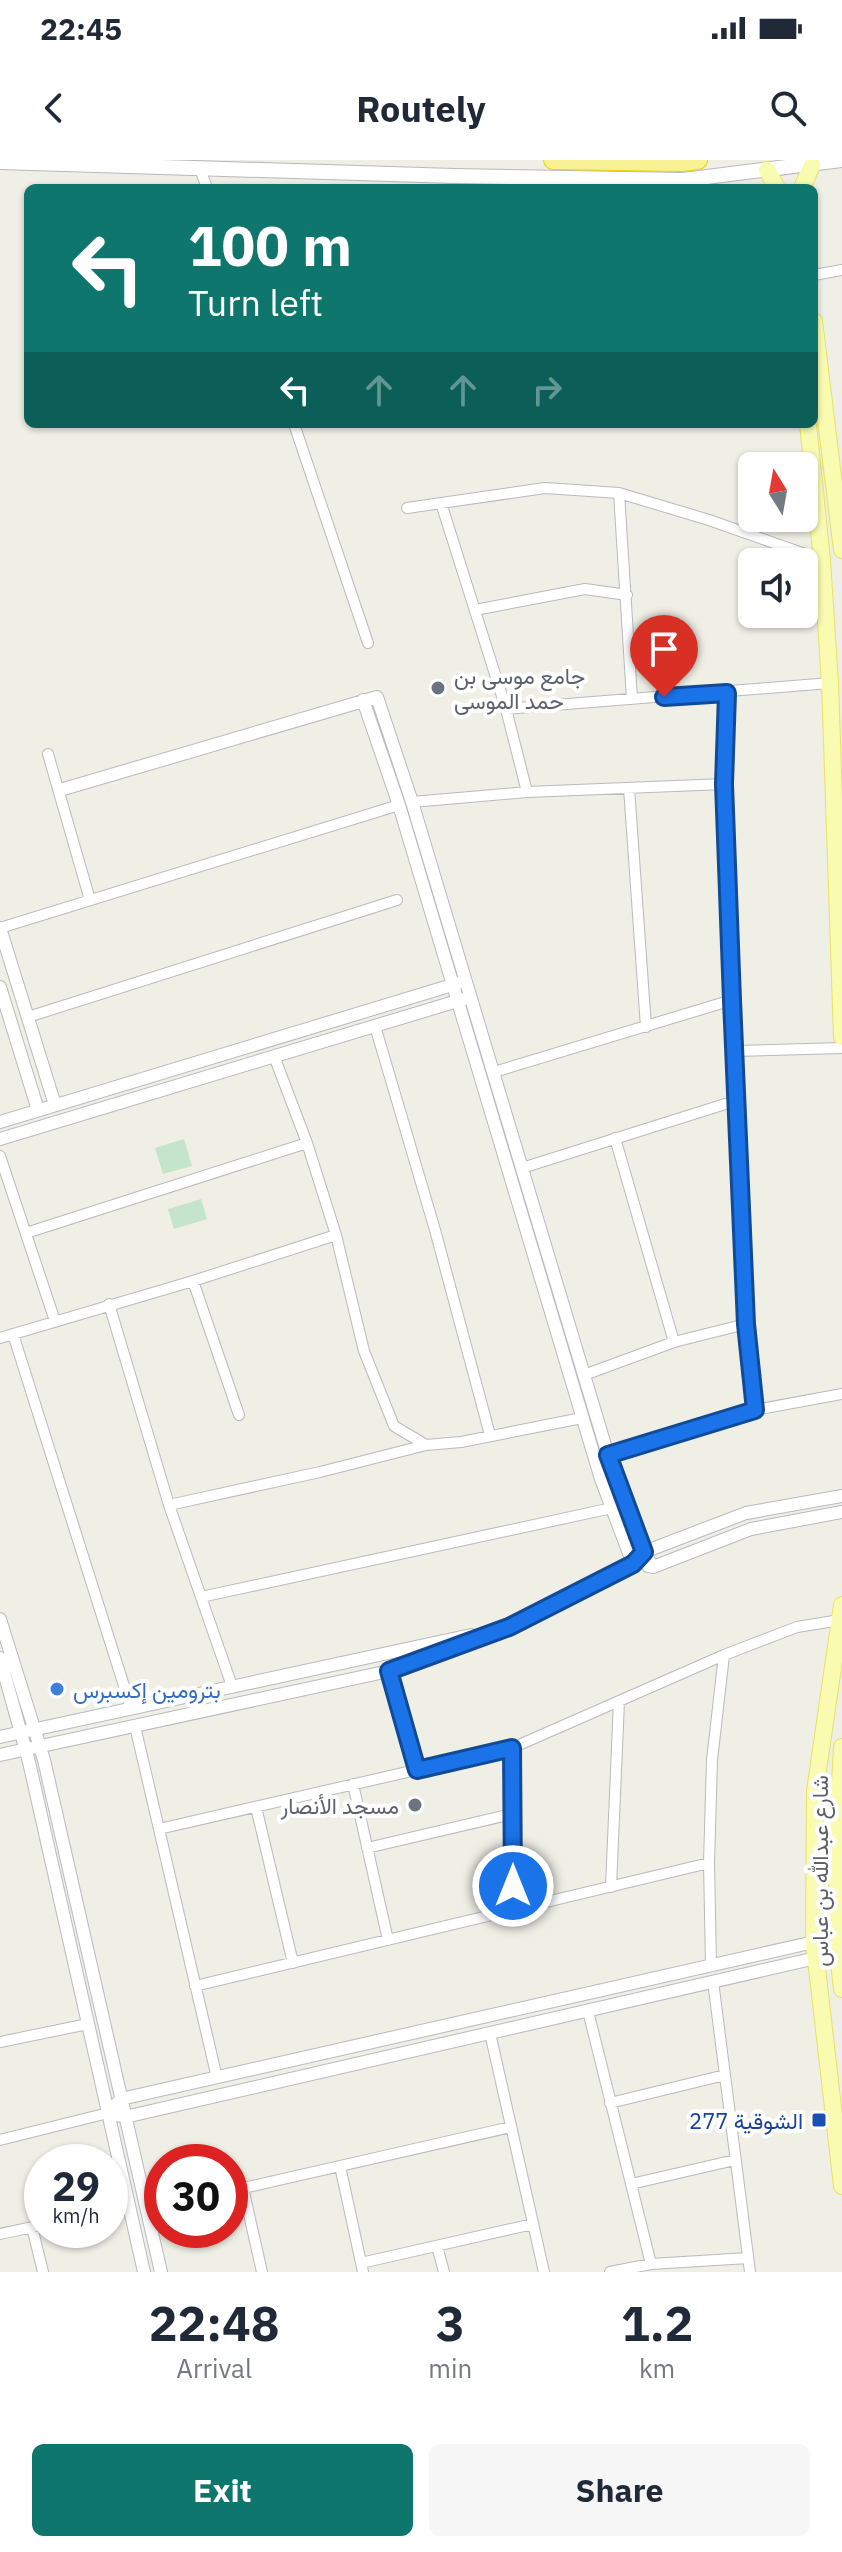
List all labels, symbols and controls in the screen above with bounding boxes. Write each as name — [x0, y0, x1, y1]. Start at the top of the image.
text: 22:45 — [40, 9, 122, 48]
text: Routely — [356, 85, 486, 132]
icon: back — [32, 86, 76, 130]
icon: search — [766, 86, 810, 130]
text: 100 m — [188, 209, 352, 281]
icon: left — [56, 216, 160, 320]
text: Turn left — [188, 279, 323, 326]
icon: left — [273, 368, 317, 412]
icon: ahead — [357, 368, 401, 412]
icon: ahead — [441, 368, 485, 412]
icon: right — [525, 368, 569, 412]
north arrow — [738, 452, 818, 532]
map controls — [738, 452, 818, 628]
button: sound — [738, 548, 818, 628]
pin — [630, 615, 698, 697]
icon: arrive — [642, 627, 686, 671]
place label: جامع موسى بن حمد الموسى — [454, 661, 585, 715]
marker: جامع موسى بن حمد الموسى — [429, 679, 447, 697]
place label: بترومين إكسبرس — [73, 1675, 221, 1705]
marker: بترومين إكسبرس — [48, 1680, 66, 1698]
street label: شارع عبدالله بن عباس — [805, 1775, 835, 1967]
place label: مسجد الأنصار — [280, 1791, 399, 1820]
marker: مسجد الأنصار — [406, 1796, 424, 1814]
position arrow — [471, 1844, 555, 1928]
place label: الشوقية 277 — [689, 2106, 803, 2135]
marker: الشوقية 277 — [810, 2111, 828, 2129]
speed limit sign: 30 — [144, 2144, 248, 2248]
text: 29 — [52, 2160, 100, 2212]
text: km/h — [52, 2202, 100, 2229]
text: 22:48 — [149, 2292, 280, 2354]
text: 3 — [436, 2292, 465, 2354]
text: 1.2 — [621, 2292, 693, 2354]
text: Arrival — [176, 2351, 252, 2385]
text: min — [428, 2351, 472, 2385]
text: km — [639, 2351, 675, 2385]
button: Exit — [32, 2444, 413, 2536]
button: Share — [429, 2444, 810, 2536]

